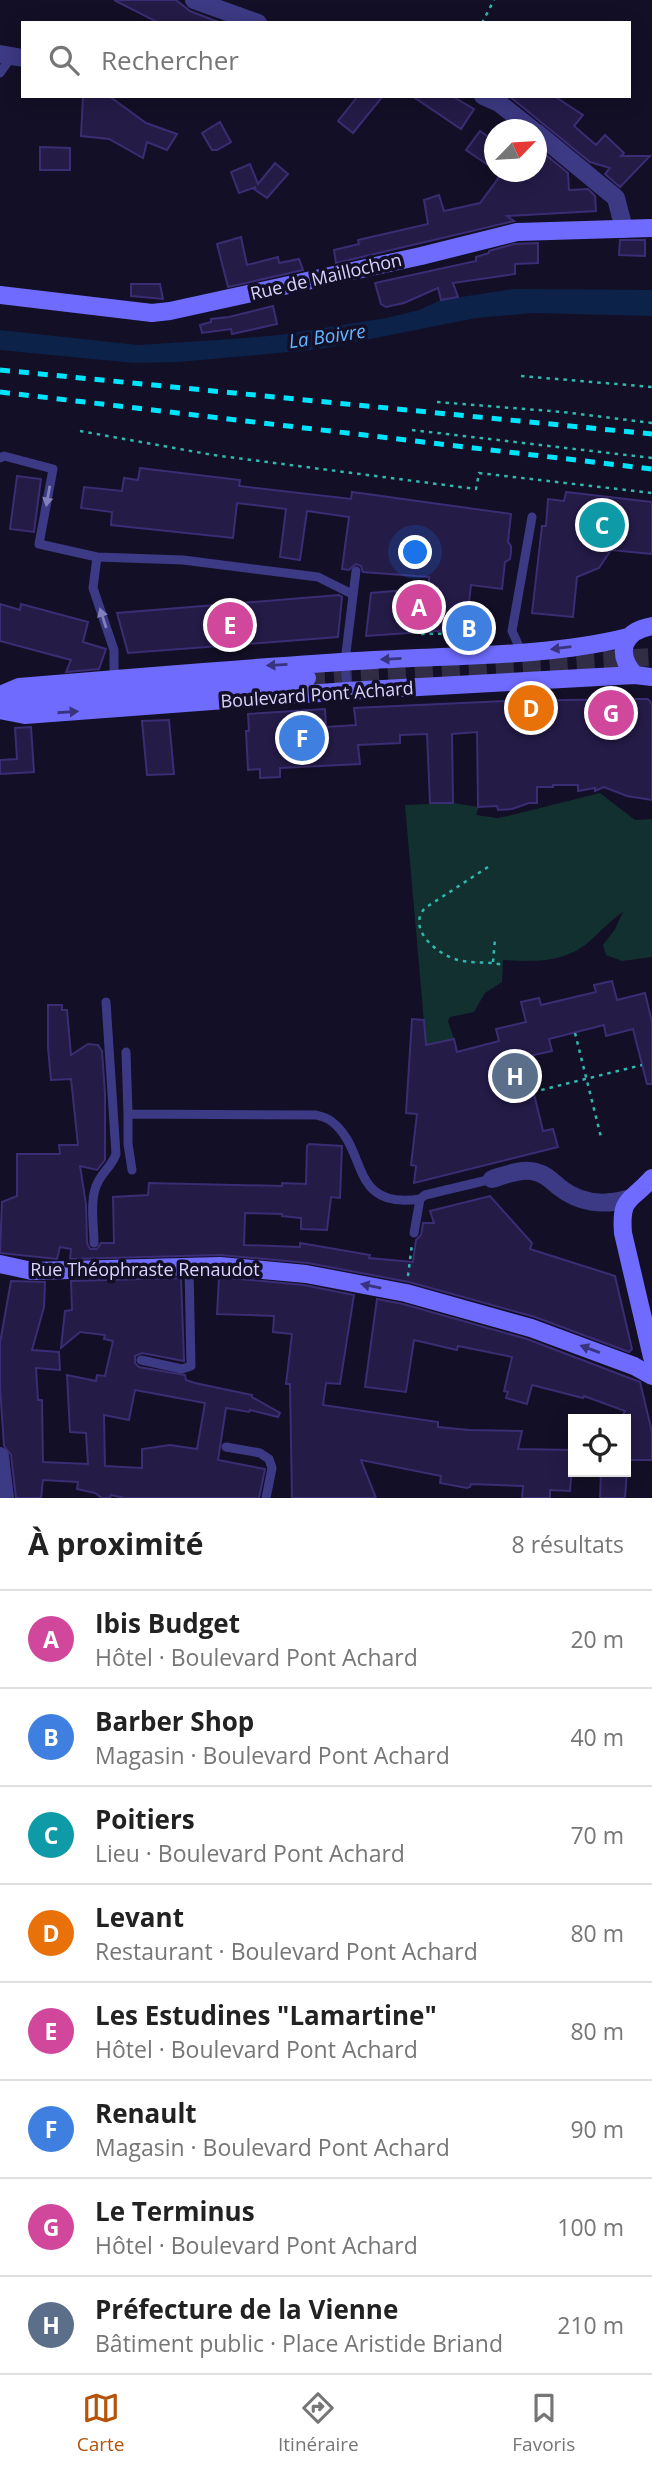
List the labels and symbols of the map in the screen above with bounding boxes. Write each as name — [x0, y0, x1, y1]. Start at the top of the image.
north arrow — [484, 119, 547, 182]
street label: Rue de Maillochon — [248, 247, 404, 305]
water label: La Boivre — [287, 318, 367, 354]
one-way arrow — [42, 485, 53, 507]
pin: C — [579, 499, 625, 551]
your location — [398, 535, 432, 569]
pin: A — [396, 581, 442, 633]
pin: E — [207, 599, 253, 651]
pin: B — [446, 602, 492, 654]
one-way arrow — [97, 607, 108, 628]
one-way arrow — [550, 642, 572, 653]
one-way arrow — [380, 653, 402, 664]
one-way arrow — [266, 660, 288, 671]
street label: Boulevard Pont Achard — [220, 675, 414, 713]
pin: D — [508, 682, 554, 734]
pin: G — [588, 687, 634, 739]
one-way arrow — [57, 707, 79, 718]
pin: F — [279, 712, 325, 764]
pin: H — [492, 1050, 538, 1102]
street label: Rue Théophraste Renaudot — [30, 1257, 260, 1281]
one-way arrow — [360, 1281, 382, 1292]
one-way arrow — [579, 1344, 600, 1355]

